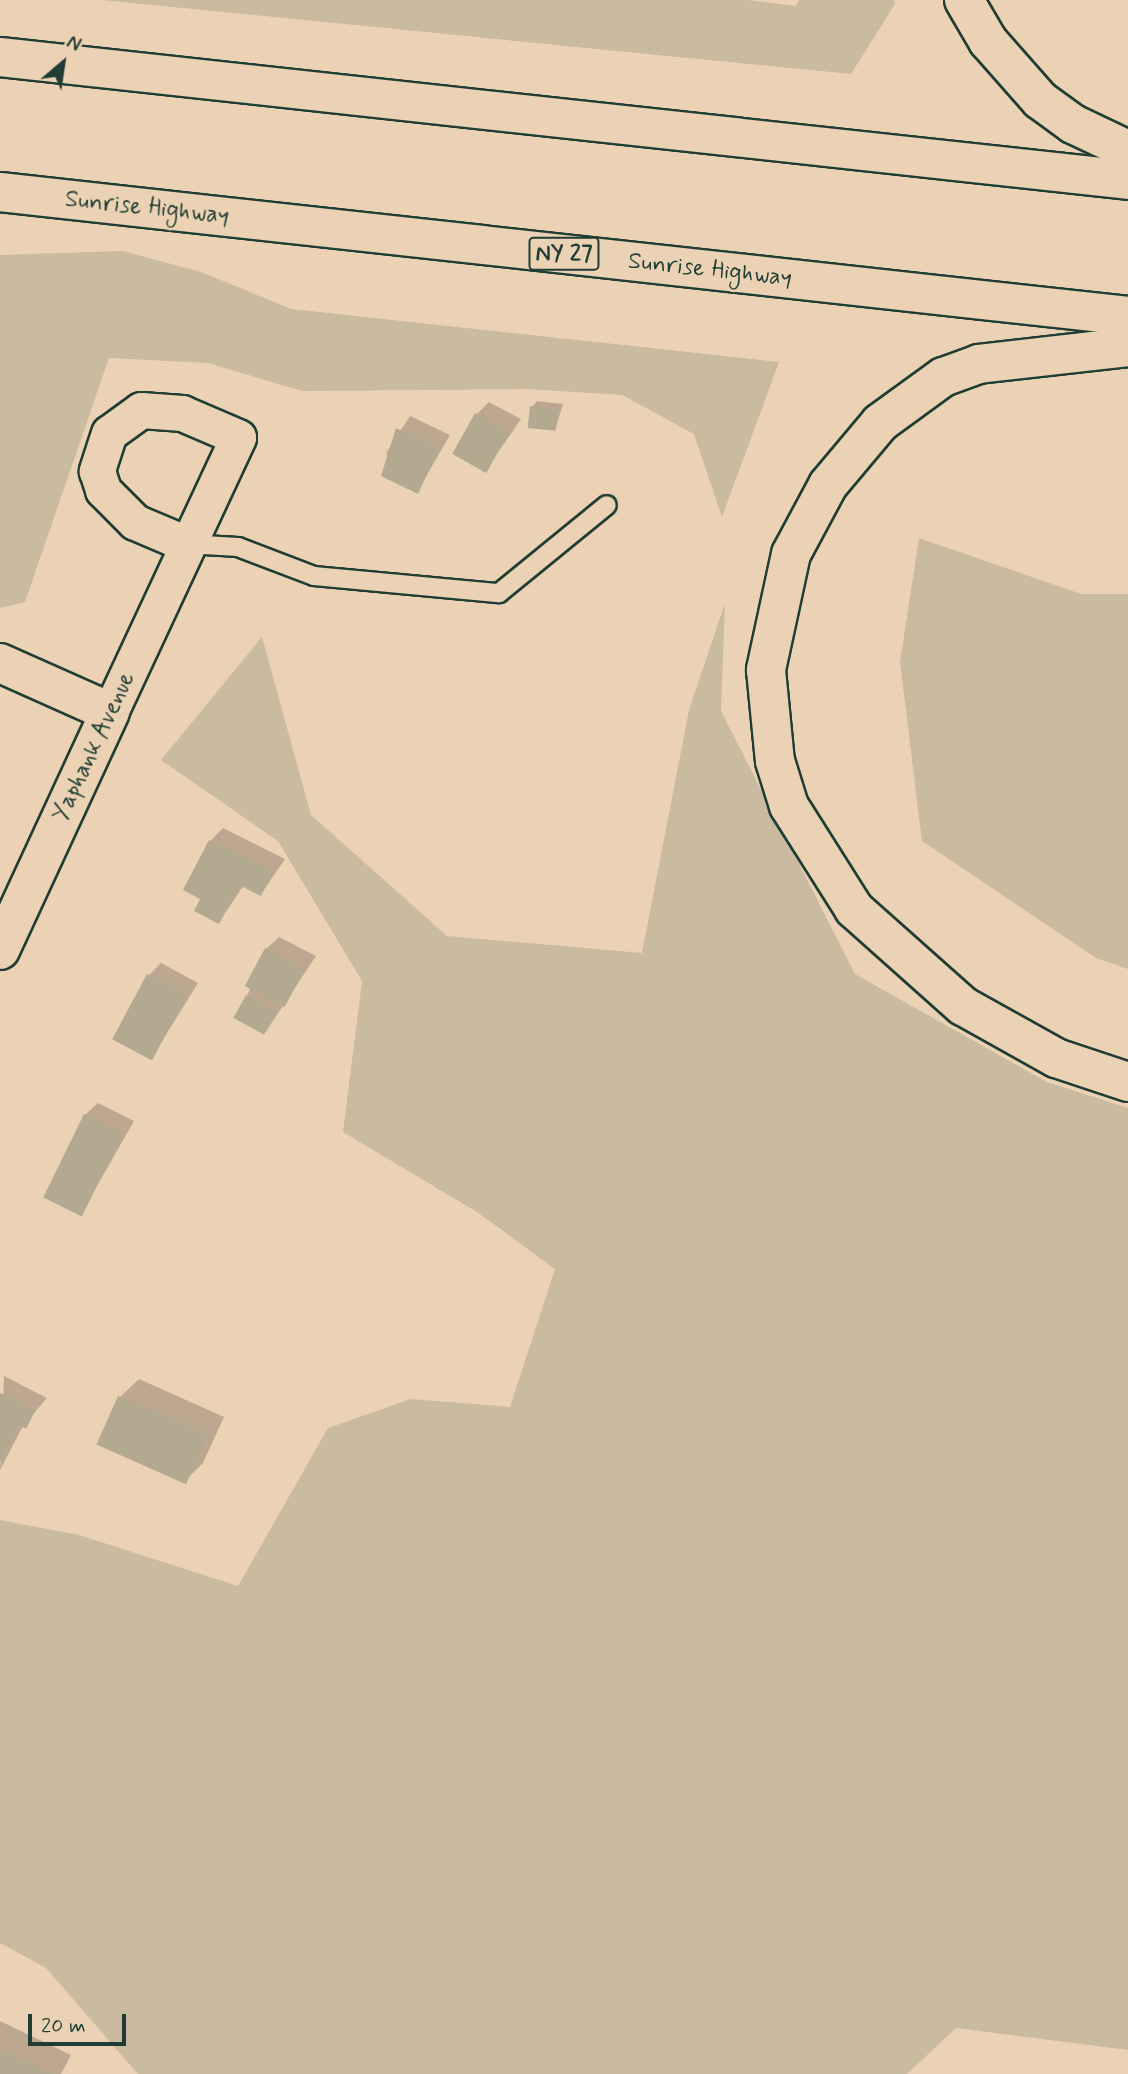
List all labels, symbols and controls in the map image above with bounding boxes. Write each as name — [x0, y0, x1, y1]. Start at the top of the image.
north arrow — [28, 28, 98, 98]
text: N — [62, 30, 85, 58]
street label: Sunrise Highway — [62, 185, 232, 231]
road number: NY 27 — [527, 234, 601, 274]
street label: Sunrise Highway — [625, 247, 795, 293]
street label: Yaphank Avenue — [45, 665, 143, 829]
scale bar — [32, 2000, 130, 2044]
text: 20 m — [41, 2012, 86, 2040]

